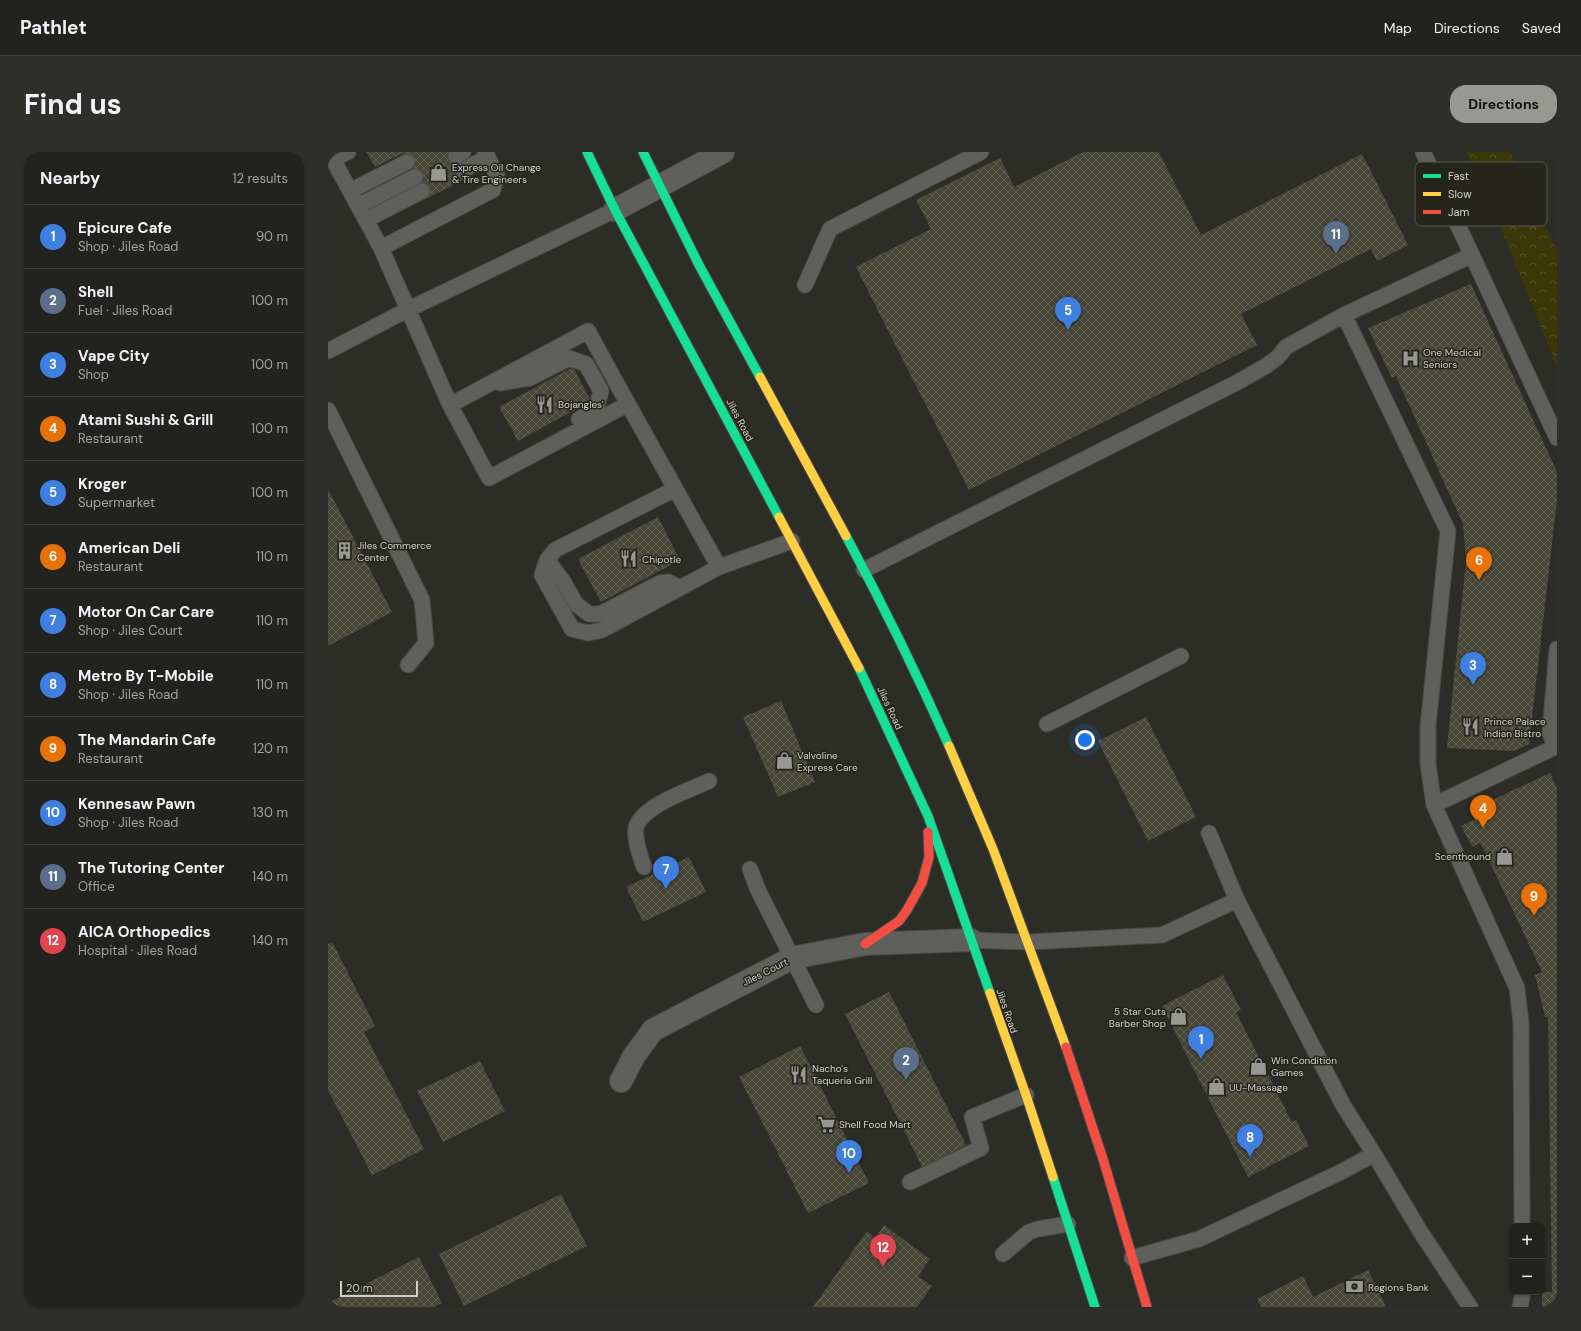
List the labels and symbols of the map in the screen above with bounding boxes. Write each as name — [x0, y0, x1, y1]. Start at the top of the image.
place label: Express Oil Change & Tire Engineers — [452, 161, 541, 186]
legend — [1415, 162, 1547, 226]
shop icon: Express Oil Change & Tire Engineers — [429, 163, 449, 183]
text: Fast — [1448, 169, 1469, 183]
text: Slow — [1448, 187, 1472, 201]
text: Jam — [1448, 205, 1469, 219]
pin: 11 — [1323, 221, 1349, 254]
pin: 5 — [1055, 297, 1081, 330]
place label: One Medical Seniors — [1423, 346, 1481, 371]
hospital icon: One Medical Seniors — [1400, 348, 1420, 368]
restaurant icon: Bojangles' — [535, 394, 555, 414]
street label: Jiles Road — [723, 397, 757, 443]
place label: Bojangles' — [558, 398, 604, 411]
place label: Jiles Commerce Center — [357, 539, 432, 564]
building icon: Jiles Commerce Center — [334, 541, 354, 561]
pin: 6 — [1466, 547, 1492, 580]
restaurant icon: Chipotle — [619, 549, 639, 569]
place label: Chipotle — [642, 553, 681, 566]
pin: 3 — [1460, 652, 1486, 685]
street label: Jiles Road — [874, 684, 906, 732]
place label: Prince Palace Indian Bistro — [1484, 715, 1546, 740]
restaurant icon: Prince Palace Indian Bistro — [1461, 717, 1481, 737]
your location — [1075, 730, 1095, 750]
place label: Valvoline Express Care — [797, 749, 858, 774]
shop icon: Valvoline Express Care — [774, 751, 794, 771]
pin: 4 — [1470, 795, 1496, 828]
shop icon: Scenthound — [1494, 846, 1514, 866]
place label: Scenthound — [1435, 850, 1491, 863]
pin: 7 — [653, 856, 679, 889]
pin: 9 — [1521, 883, 1547, 916]
street label: Jiles Court — [740, 955, 790, 989]
street label: Jiles Road — [993, 987, 1021, 1035]
place label: 5 Star Cuts Barber Shop — [1109, 1005, 1166, 1030]
shop icon: 5 Star Cuts Barber Shop — [1169, 1007, 1189, 1027]
pin: 1 — [1188, 1026, 1214, 1059]
pin: 2 — [893, 1047, 919, 1080]
place label: Win Condition Games — [1271, 1054, 1337, 1079]
shop icon: Win Condition Games — [1248, 1056, 1268, 1076]
place label: Nacho's Taqueria Grill — [812, 1062, 872, 1087]
restaurant icon: Nacho's Taqueria Grill — [789, 1064, 809, 1084]
shop icon: UU-Massage — [1206, 1077, 1226, 1097]
place label: UU-Massage — [1229, 1081, 1288, 1094]
supermarket icon: Shell Food Mart — [816, 1114, 836, 1134]
place label: Shell Food Mart — [839, 1118, 911, 1131]
pin: 8 — [1237, 1124, 1263, 1157]
pin: 10 — [836, 1140, 862, 1173]
pin: 12 — [870, 1234, 896, 1267]
bank icon: Regions Bank — [1345, 1277, 1365, 1297]
scale bar — [340, 1279, 418, 1298]
place label: Regions Bank — [1368, 1281, 1429, 1294]

